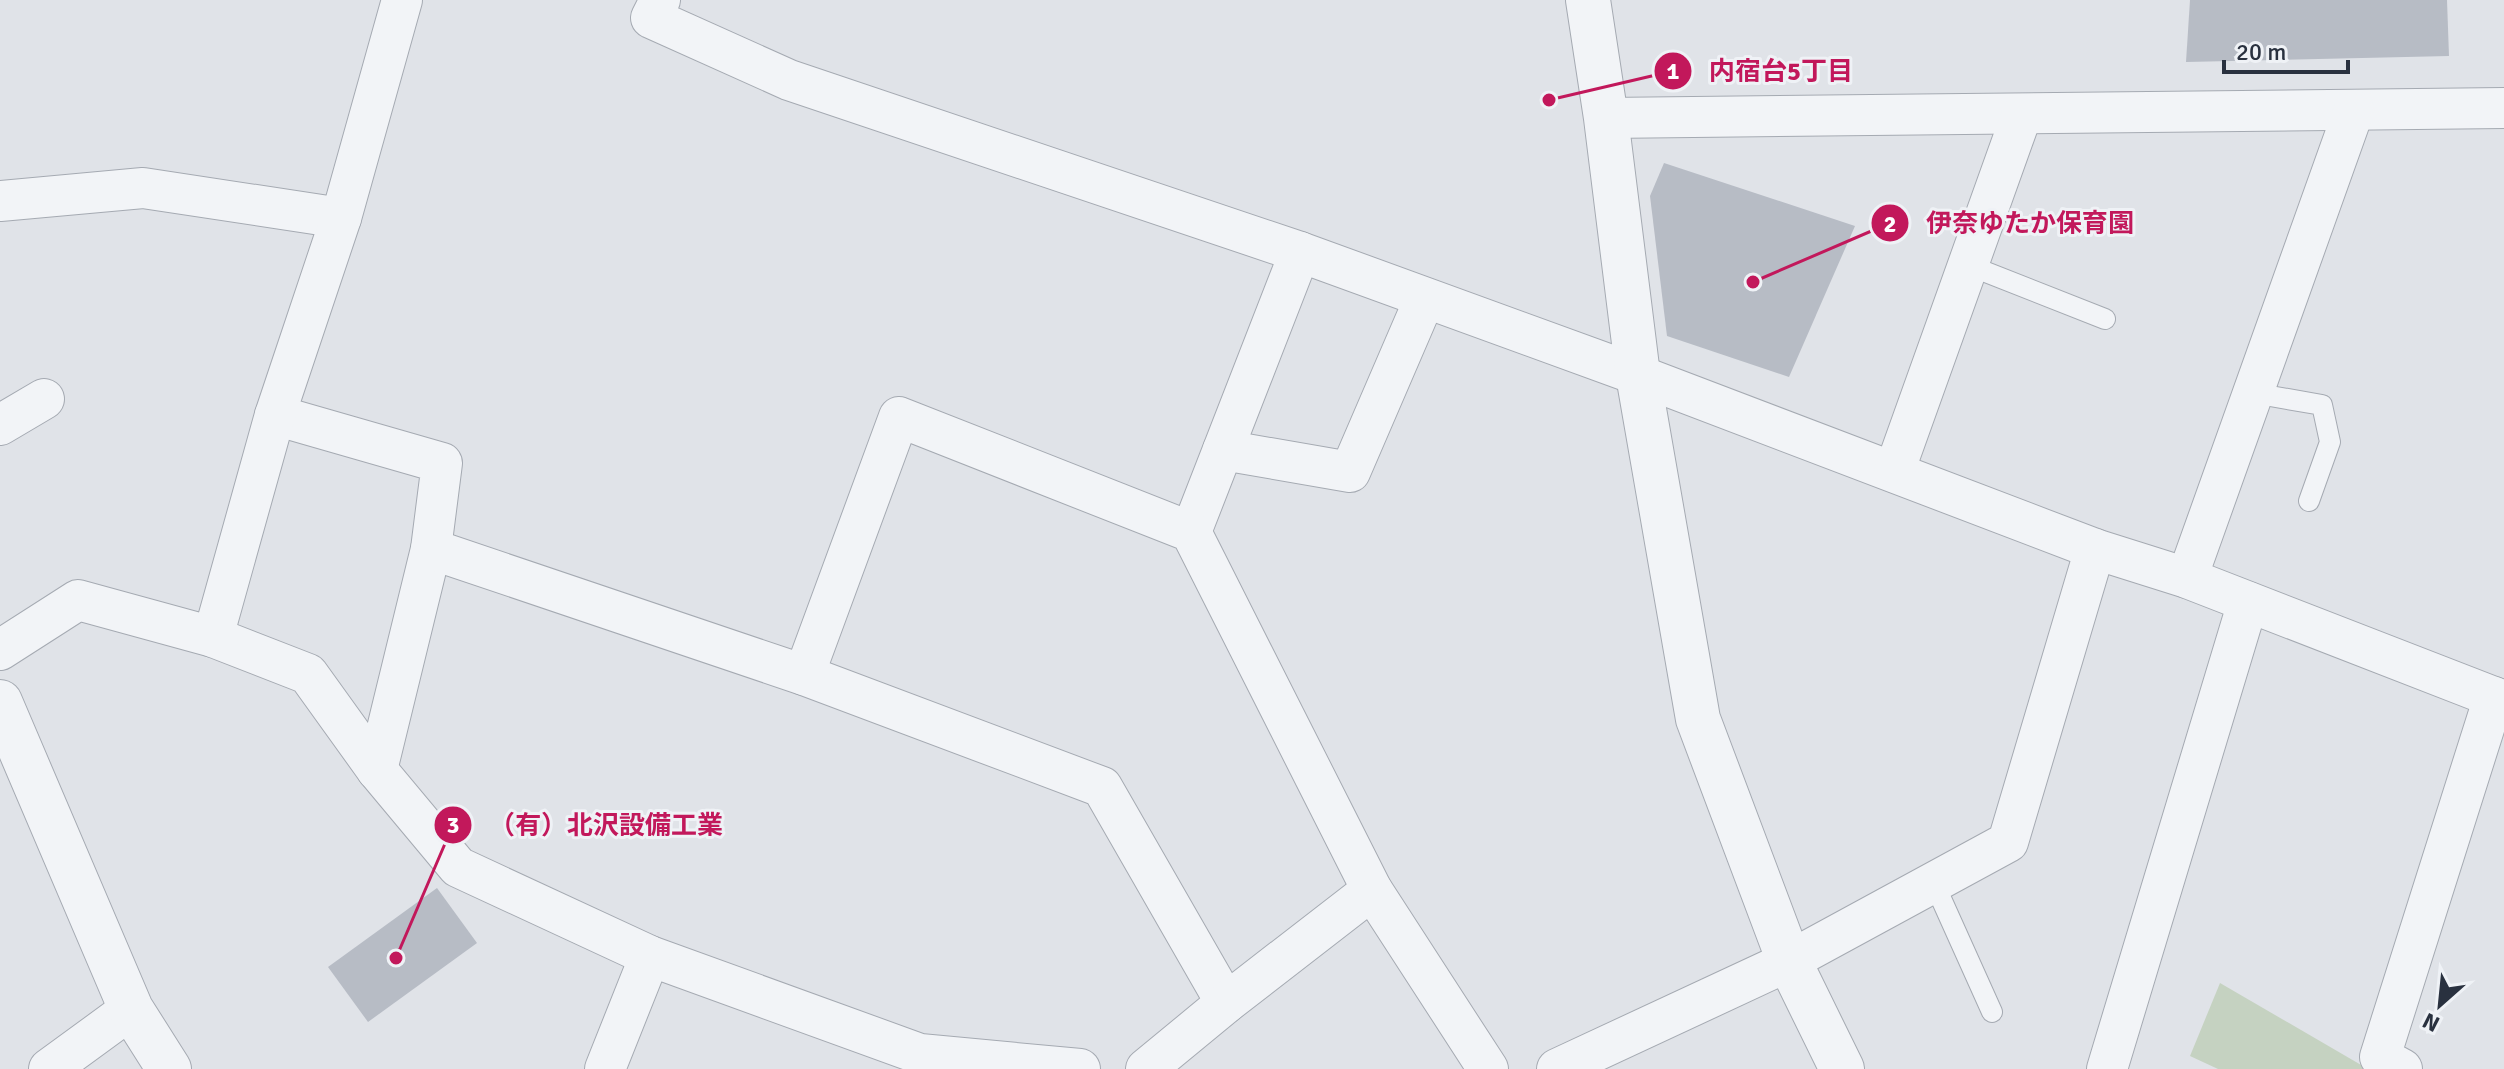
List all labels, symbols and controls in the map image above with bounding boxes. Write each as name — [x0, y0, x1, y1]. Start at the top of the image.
scale bar — [2224, 24, 2348, 74]
text: 20 m — [2236, 37, 2286, 67]
callout: 内宿台5丁目 — [1653, 46, 1869, 96]
text: 1 — [1667, 56, 1680, 86]
text: 内宿台5丁目 — [1709, 56, 1853, 88]
callout: 伊奈ゆたか保育園 — [1870, 198, 2150, 248]
text: 伊奈ゆたか保育園 — [1926, 208, 2134, 240]
text: 2 — [1884, 209, 1896, 239]
callout: （有）北沢設備工業 — [433, 800, 739, 850]
text: 3 — [447, 810, 459, 840]
text: （有）北沢設備工業 — [489, 810, 723, 842]
north arrow — [2400, 965, 2480, 1045]
text: N — [2418, 1007, 2444, 1038]

